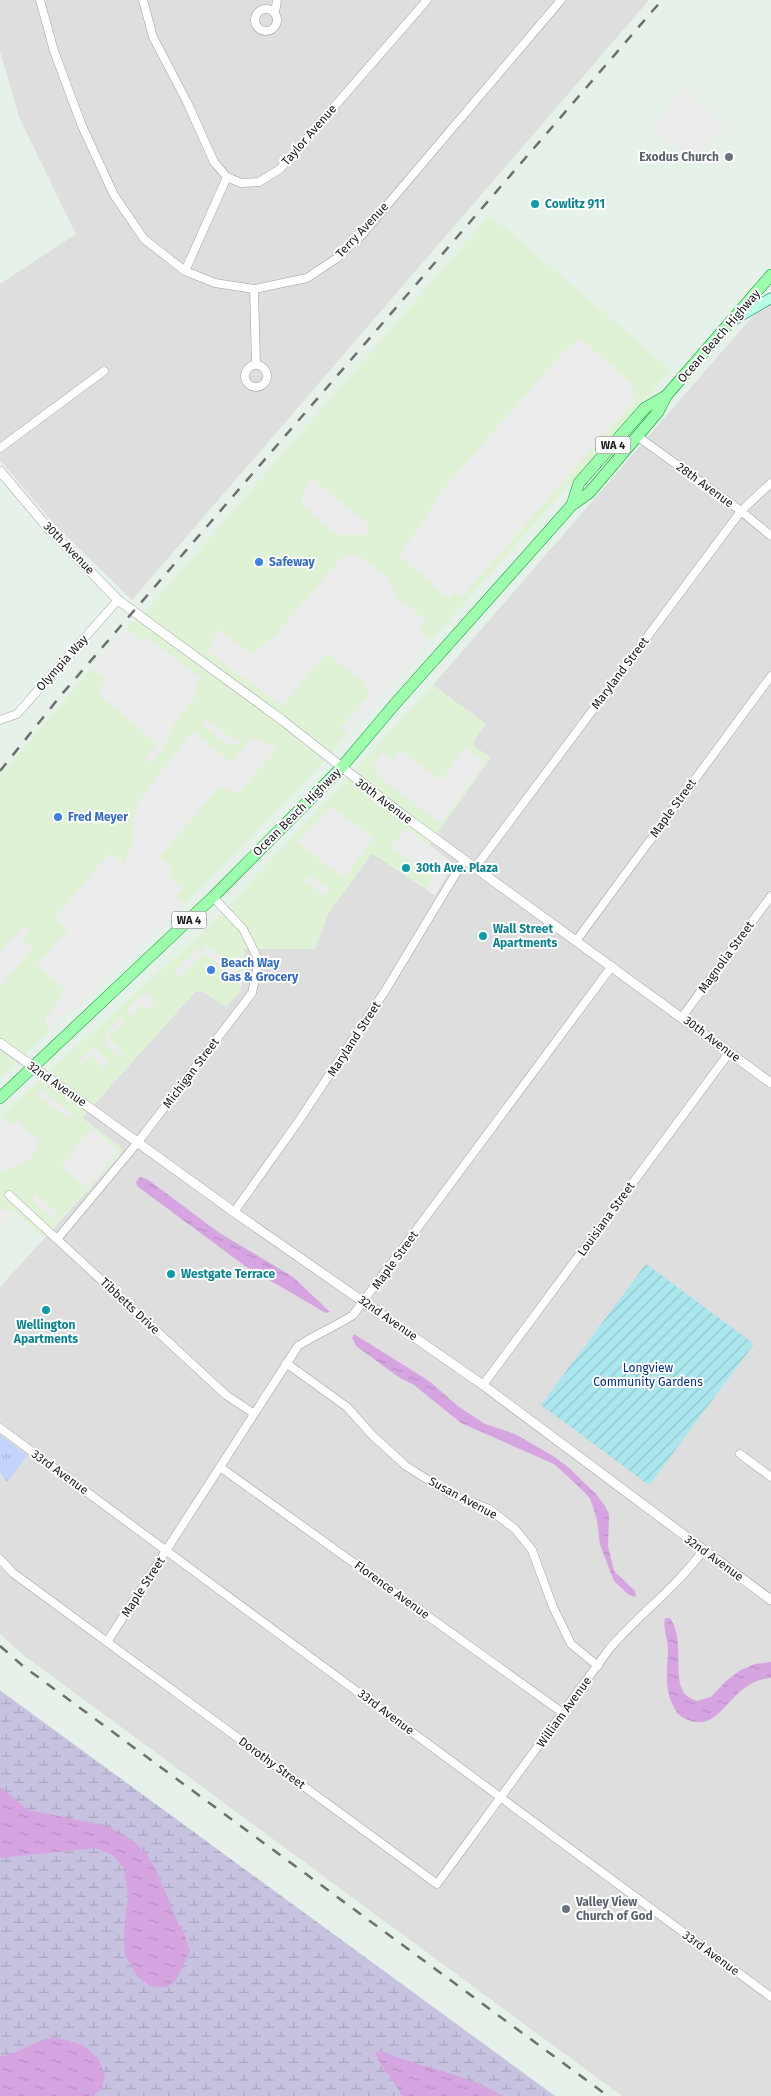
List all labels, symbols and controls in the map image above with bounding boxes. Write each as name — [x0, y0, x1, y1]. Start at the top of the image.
street label: Taylor Avenue — [279, 102, 339, 168]
place label: Exodus Church — [639, 150, 719, 164]
marker: Exodus Church — [723, 151, 735, 163]
place label: Cowlitz 911 — [545, 197, 605, 211]
marker: Cowlitz 911 — [529, 198, 541, 210]
street label: Terry Avenue — [333, 200, 391, 260]
street label: Ocean Beach Highway — [675, 287, 763, 385]
road number: WA 4 — [596, 436, 630, 454]
street label: 28th Avenue — [674, 460, 736, 510]
street label: 30th Avenue — [41, 519, 97, 577]
place label: Safeway — [269, 555, 315, 569]
marker: Safeway — [253, 556, 265, 568]
street label: Olympia Way — [33, 632, 91, 694]
street label: Maryland Street — [588, 634, 652, 712]
street label: Ocean Beach Highway — [250, 765, 344, 859]
street label: 30th Avenue — [353, 775, 415, 827]
street label: Maple Street — [647, 776, 699, 840]
place label: Fred Meyer — [68, 810, 128, 824]
marker: Fred Meyer — [52, 811, 64, 823]
place label: 30th Ave. Plaza — [415, 861, 499, 875]
marker: 30th Ave. Plaza — [400, 862, 412, 874]
road number: WA 4 — [172, 912, 206, 928]
street label: Magnolia Street — [695, 918, 757, 996]
place label: Wall Street Apartments — [492, 922, 557, 950]
marker: Wall Street Apartments — [477, 930, 489, 942]
place label: Beach Way Gas & Grocery — [221, 956, 299, 984]
marker: Beach Way Gas & Grocery — [205, 964, 217, 976]
street label: Maryland Street — [325, 998, 384, 1079]
street label: 30th Avenue — [681, 1013, 743, 1065]
street label: Michigan Street — [160, 1035, 222, 1111]
street label: 32nd Avenue — [25, 1058, 89, 1110]
street label: Louisiana Street — [575, 1179, 638, 1259]
street label: Maple Street — [369, 1228, 421, 1292]
place label: Westgate Terrace — [181, 1267, 275, 1281]
marker: Westgate Terrace — [165, 1268, 177, 1280]
street label: Tibbetts Drive — [97, 1275, 163, 1337]
street label: 32nd Avenue — [356, 1292, 420, 1344]
marker: Wellington Apartments — [40, 1304, 52, 1316]
place label: Wellington Apartments — [13, 1318, 78, 1346]
park label: Longview Community Gardens — [593, 1361, 703, 1389]
street label: 33rd Avenue — [29, 1447, 91, 1497]
street label: Susan Avenue — [426, 1474, 500, 1522]
street label: 32nd Avenue — [682, 1532, 746, 1584]
street label: Maple Street — [118, 1554, 168, 1620]
street label: Florence Avenue — [352, 1558, 432, 1622]
street label: William Avenue — [534, 1674, 594, 1750]
street label: 33rd Avenue — [355, 1686, 417, 1738]
street label: Dorothy Street — [236, 1734, 309, 1792]
place label: Valley View Church of God — [575, 1895, 653, 1923]
marker: Valley View Church of God — [560, 1903, 572, 1915]
street label: 33rd Avenue — [680, 1928, 742, 1978]

